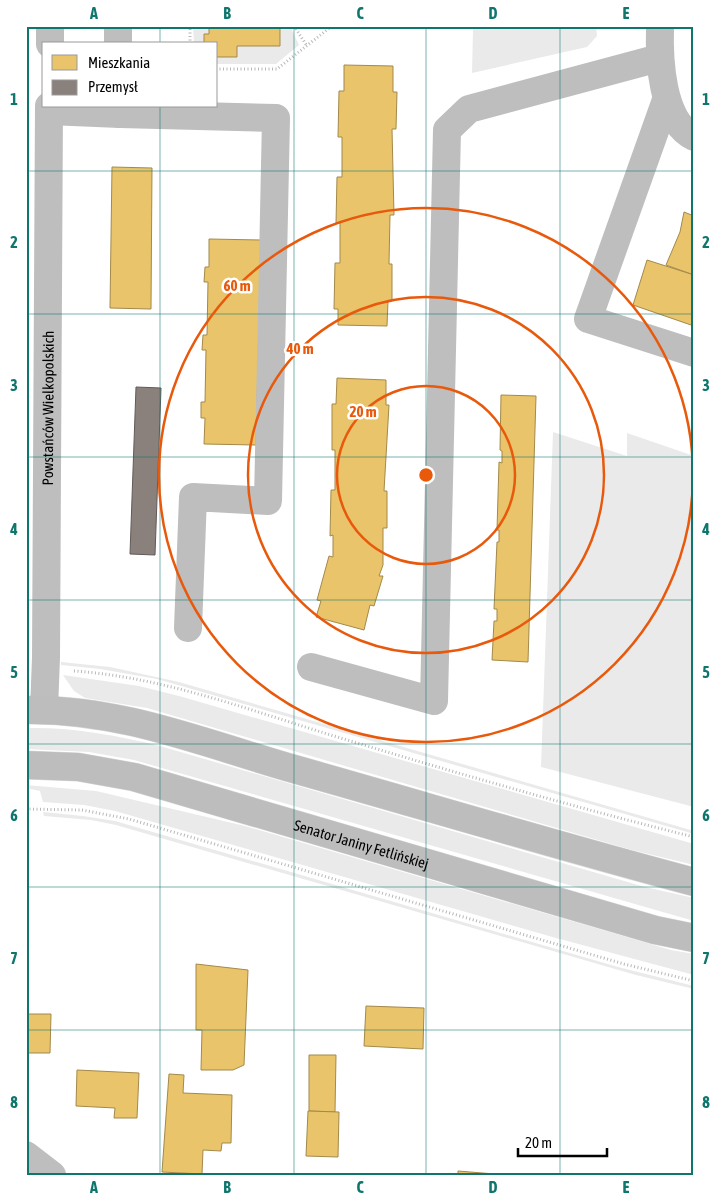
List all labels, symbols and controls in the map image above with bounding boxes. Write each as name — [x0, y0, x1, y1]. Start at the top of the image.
text: A — [89, 4, 98, 22]
text: B — [223, 4, 231, 22]
text: C — [356, 4, 364, 22]
text: D — [489, 4, 498, 22]
text: E — [623, 4, 630, 22]
legend — [42, 42, 218, 108]
text: Mieszkania — [88, 54, 150, 71]
text: Przemysł — [88, 78, 138, 95]
text: 1 — [10, 90, 18, 108]
text: 1 — [702, 90, 710, 108]
text: 2 — [10, 233, 18, 251]
text: 2 — [702, 233, 710, 251]
text: 60 m — [224, 277, 251, 294]
street label: Powstańców Wielkopolskich — [38, 331, 56, 486]
text: 40 m — [286, 340, 314, 357]
text: 3 — [10, 376, 18, 394]
text: 3 — [702, 376, 710, 394]
text: 20 m — [350, 403, 377, 420]
centre of rings — [417, 466, 435, 484]
text: 4 — [9, 520, 18, 538]
text: 4 — [701, 520, 710, 538]
text: 5 — [10, 663, 18, 681]
text: 5 — [702, 663, 710, 681]
text: 6 — [10, 806, 18, 824]
text: 6 — [702, 806, 710, 824]
street label: Senator Janiny Fetlińskiej — [292, 816, 431, 872]
text: 7 — [10, 949, 18, 967]
text: 7 — [702, 949, 710, 967]
text: 8 — [10, 1093, 18, 1111]
text: 8 — [702, 1093, 710, 1111]
scale bar — [518, 1126, 606, 1158]
text: 20 m — [525, 1134, 552, 1151]
text: A — [89, 1178, 98, 1196]
text: B — [223, 1178, 231, 1196]
text: C — [356, 1178, 364, 1196]
text: D — [489, 1178, 498, 1196]
text: E — [623, 1178, 630, 1196]

